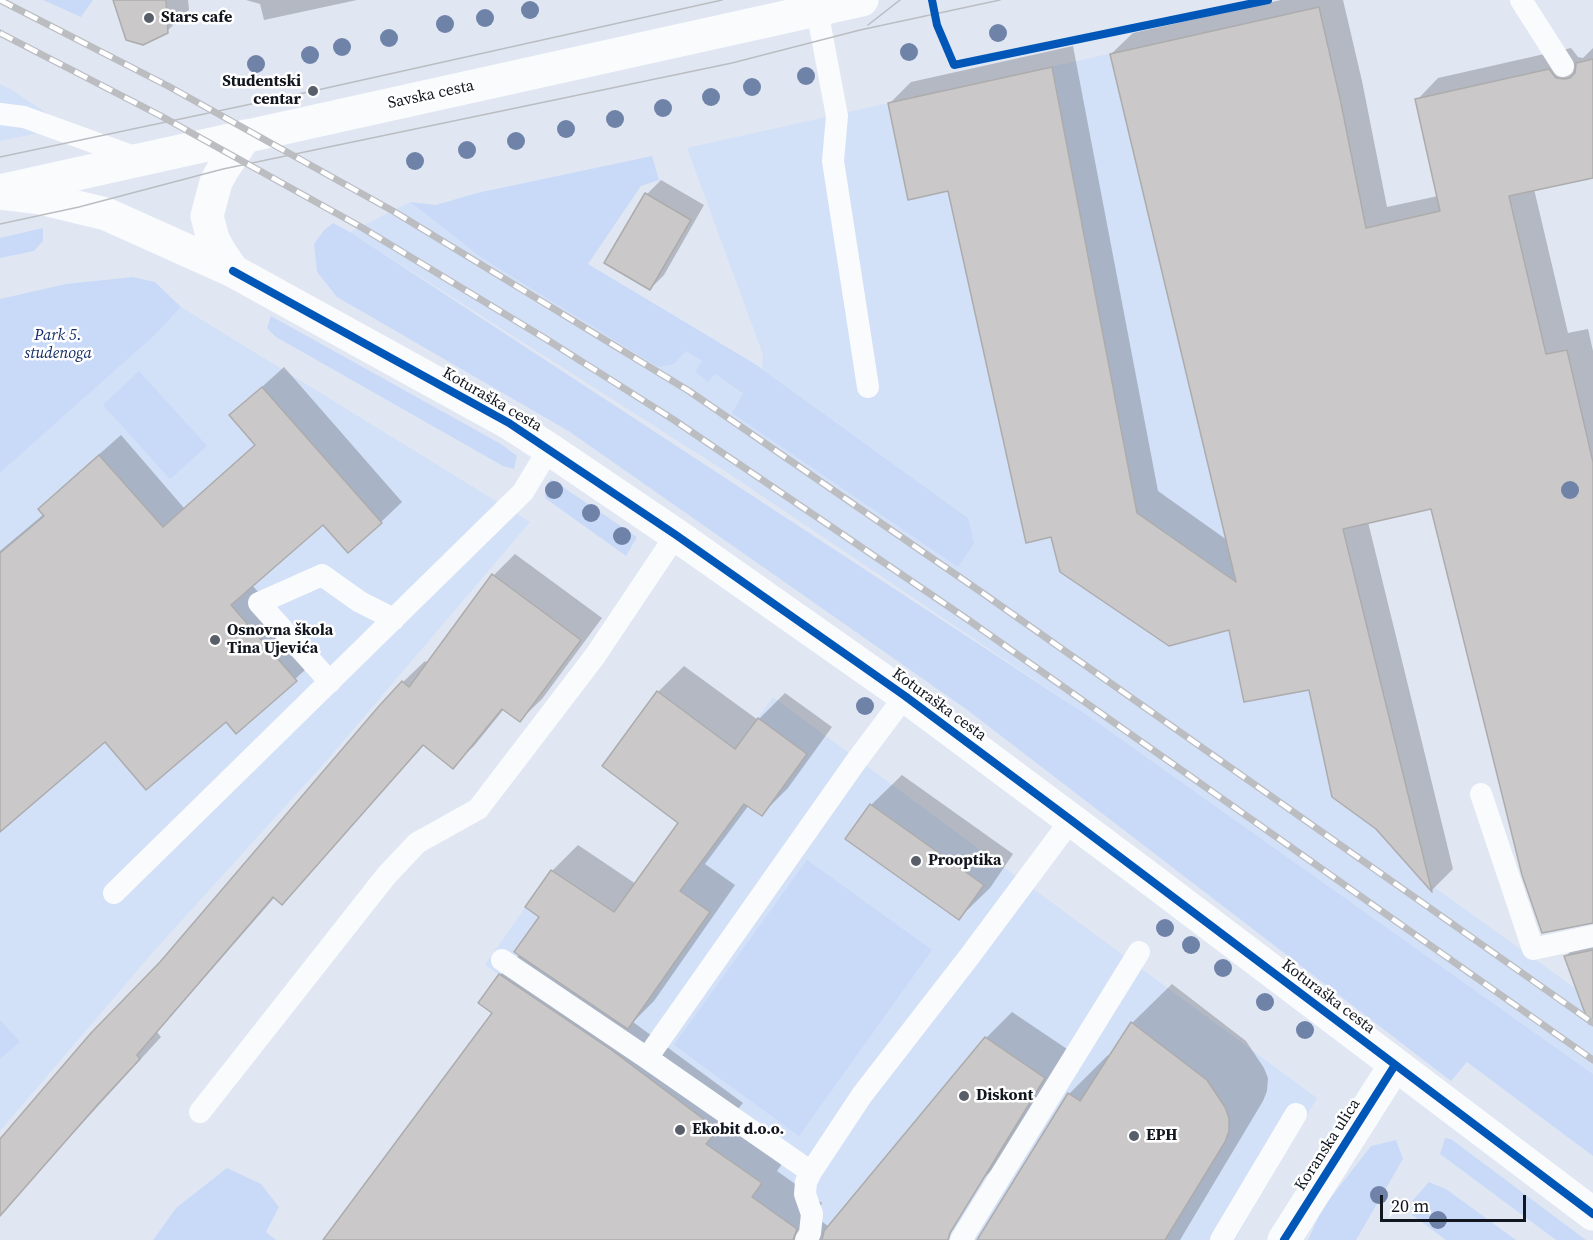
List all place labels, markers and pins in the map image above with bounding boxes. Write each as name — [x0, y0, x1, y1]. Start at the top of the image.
place label: Stars cafe — [161, 8, 232, 28]
marker: Stars cafe — [142, 11, 156, 25]
place label: Studentski centar — [222, 72, 301, 110]
marker: Studentski centar — [306, 84, 320, 98]
place label: Osnovna škola Tina Ujevića — [227, 621, 333, 659]
marker: Osnovna škola Tina Ujevića — [208, 633, 222, 647]
place label: Prooptika — [928, 851, 1001, 871]
marker: Prooptika — [909, 854, 923, 868]
place label: Diskont — [976, 1086, 1033, 1106]
marker: Diskont — [957, 1089, 971, 1103]
place label: Ekobit d.o.o. — [692, 1120, 784, 1140]
marker: Ekobit d.o.o. — [673, 1123, 687, 1137]
place label: EPH — [1146, 1126, 1177, 1146]
marker: EPH — [1127, 1129, 1141, 1143]

